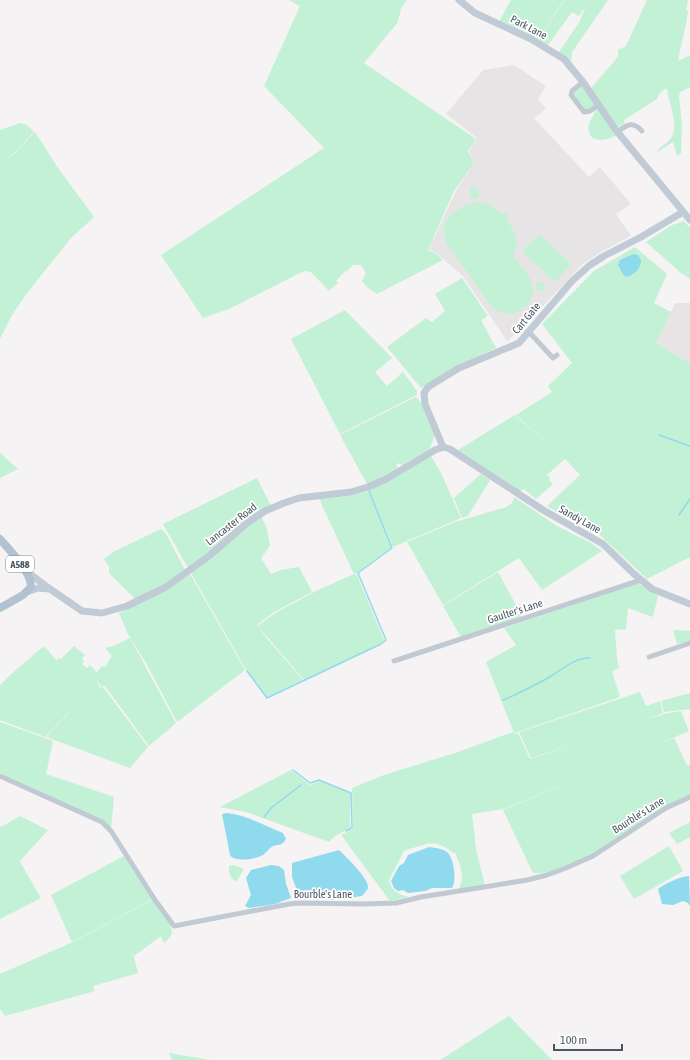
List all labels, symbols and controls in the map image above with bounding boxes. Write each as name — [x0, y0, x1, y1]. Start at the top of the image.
street label: Park Lane — [509, 13, 549, 41]
street label: Cart Gate — [510, 300, 542, 336]
street label: Lancaster Road — [203, 500, 259, 548]
street label: Sandy Lane — [557, 503, 603, 535]
road number: A588 — [6, 556, 34, 572]
street label: Gaulter's Lane — [486, 596, 544, 626]
street label: Bourble's Lane — [610, 794, 666, 836]
street label: Bourble's Lane — [294, 888, 352, 900]
scale bar — [554, 1026, 622, 1052]
text: 100 m — [560, 1033, 587, 1047]

